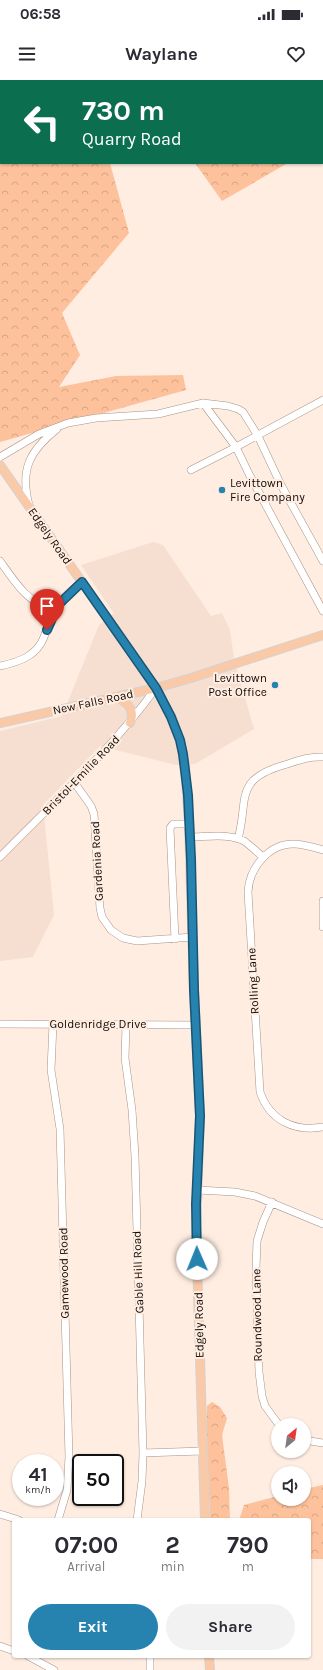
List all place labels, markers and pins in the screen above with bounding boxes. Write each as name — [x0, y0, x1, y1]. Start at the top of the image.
place label: Levittown Fire Company — [230, 476, 305, 504]
marker: Levittown Fire Company — [217, 485, 227, 495]
pin — [30, 589, 64, 630]
place label: Levittown Post Office — [208, 671, 267, 699]
marker: Levittown Post Office — [270, 680, 280, 690]

